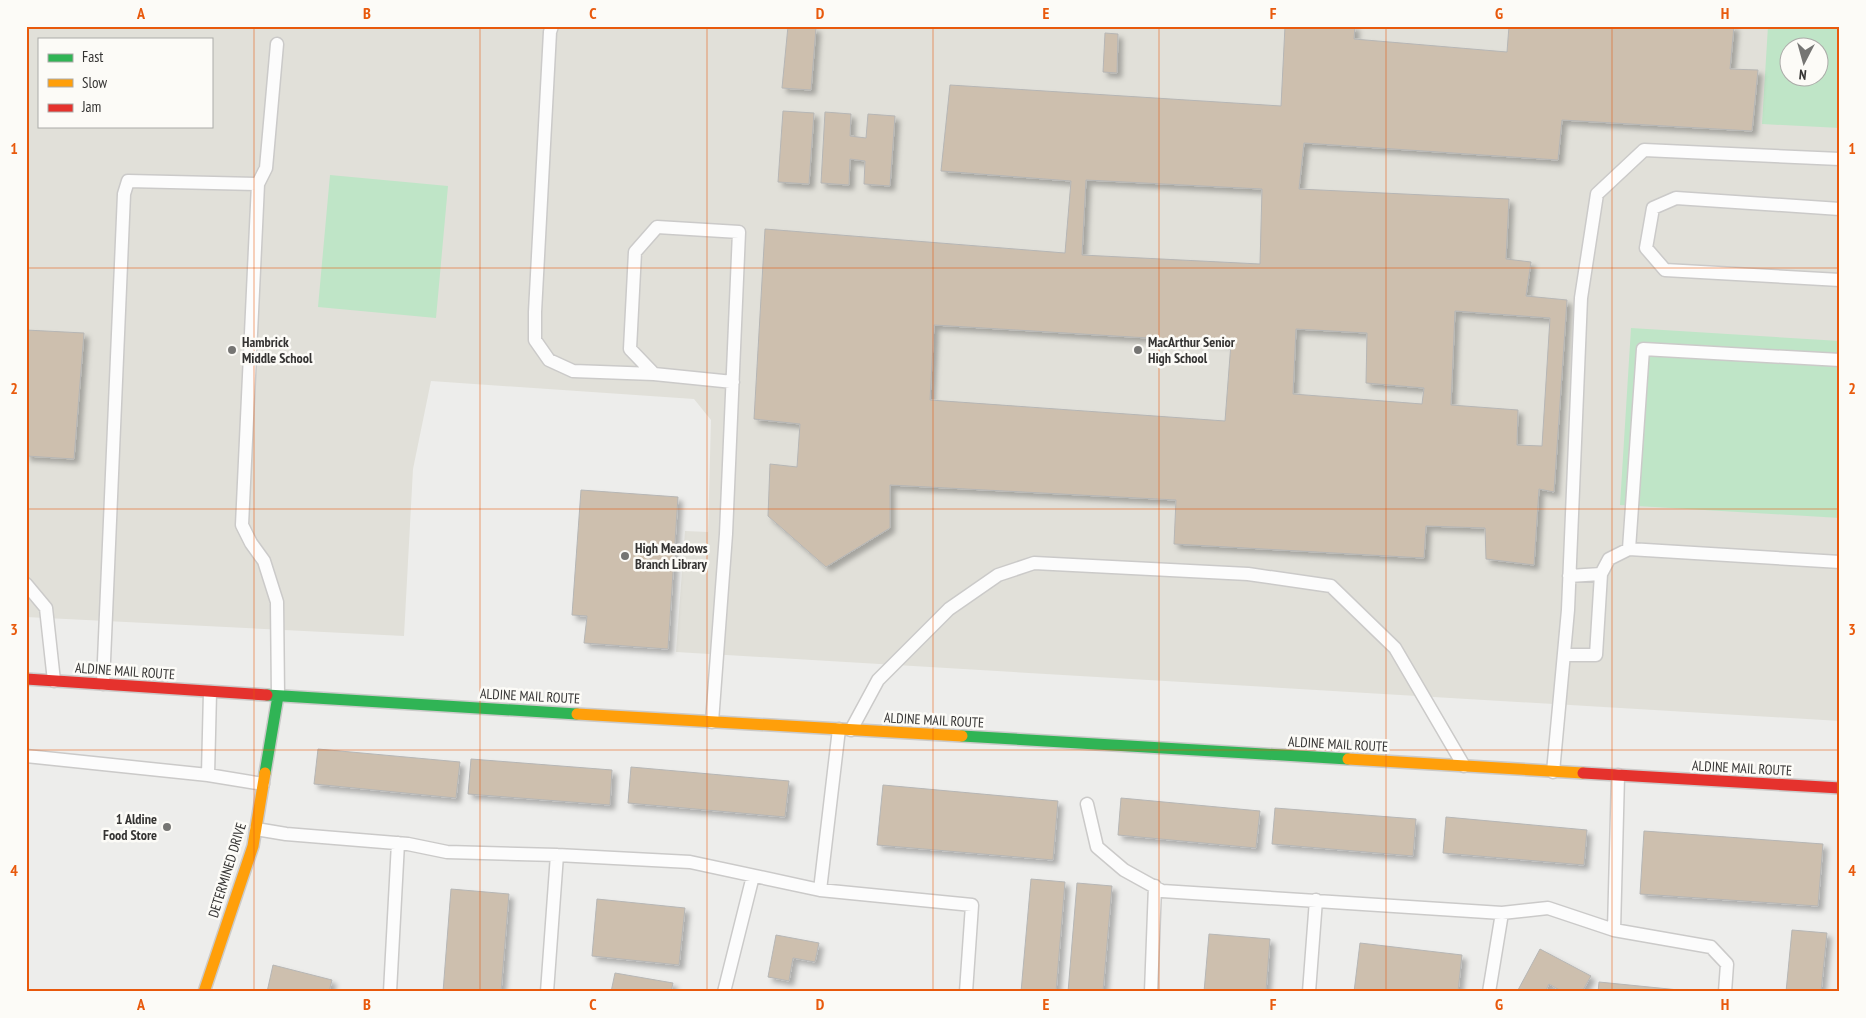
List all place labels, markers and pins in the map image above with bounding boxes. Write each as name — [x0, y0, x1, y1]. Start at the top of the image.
place label: Hambrick Middle School — [242, 333, 313, 367]
place label: MacArthur Senior High School — [1148, 333, 1236, 367]
marker: Hambrick Middle School — [226, 344, 238, 356]
marker: MacArthur Senior High School — [1132, 344, 1144, 356]
place label: High Meadows Branch Library — [635, 539, 708, 573]
marker: High Meadows Branch Library — [619, 550, 631, 562]
place label: 1 Aldine Food Store — [103, 810, 157, 844]
marker: 1 Aldine Food Store — [161, 821, 173, 833]

